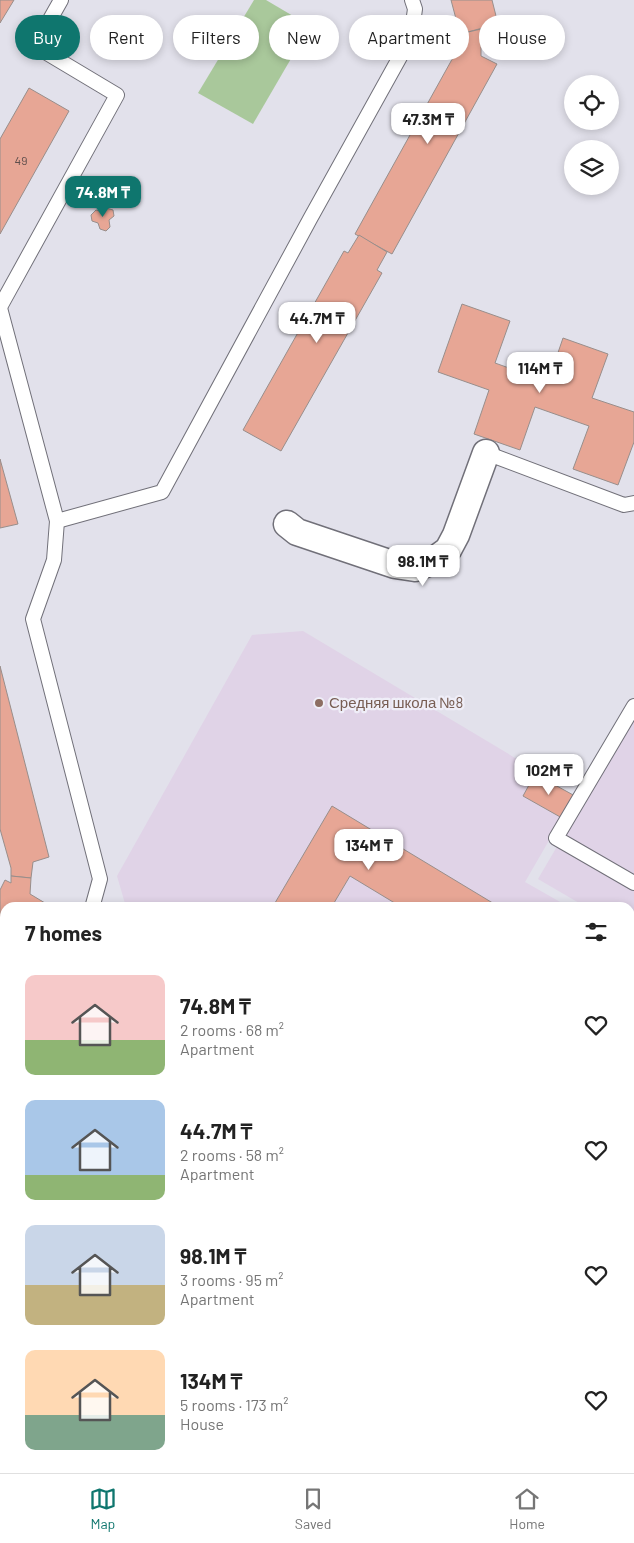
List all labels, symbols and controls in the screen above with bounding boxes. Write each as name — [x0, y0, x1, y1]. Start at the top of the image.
chip: Buy — [15, 15, 80, 60]
chip: Rent — [90, 15, 163, 60]
chip: Filters — [173, 15, 259, 60]
chip: New — [269, 15, 339, 60]
chip: Apartment — [349, 15, 469, 60]
chip: House — [479, 15, 565, 60]
map controls — [564, 75, 619, 195]
button: locate — [564, 75, 619, 130]
pin: 47.3M ₸ — [382, 102, 474, 145]
text: 47.3M ₸ — [402, 109, 454, 128]
button: layers — [564, 140, 619, 195]
house number: 49 — [15, 153, 27, 167]
pin: 74.8M ₸ — [57, 176, 149, 218]
text: 74.8M ₸ — [76, 182, 130, 201]
pin: 44.7M ₸ — [271, 302, 363, 344]
text: 44.7M ₸ — [290, 308, 345, 327]
pin: 114M ₸ — [499, 352, 581, 394]
text: 114M ₸ — [518, 358, 562, 377]
pin: 98.1M ₸ — [377, 544, 469, 587]
text: 98.1M ₸ — [398, 551, 448, 570]
place label: Средняя школа №8 — [329, 693, 463, 711]
marker: Средняя школа №8 — [313, 697, 325, 709]
pin: 102M ₸ — [508, 754, 590, 796]
text: 102M ₸ — [525, 760, 573, 779]
pin: 134M ₸ — [328, 828, 410, 871]
text: 134M ₸ — [345, 835, 393, 854]
icon: filters — [582, 918, 610, 946]
text: 7 homes — [25, 920, 102, 945]
text: 74.8M ₸ — [180, 993, 251, 1018]
icon: home — [65, 995, 125, 1055]
icon: heart — [582, 1011, 610, 1039]
text: 2 rooms · 68 m² — [180, 1020, 284, 1039]
text: Apartment — [180, 1039, 255, 1058]
text: 44.7M ₸ — [180, 1118, 252, 1143]
icon: home — [65, 1120, 125, 1180]
icon: heart — [582, 1136, 610, 1164]
text: 2 rooms · 58 m² — [180, 1145, 284, 1164]
text: Apartment — [180, 1164, 255, 1183]
text: 98.1M ₸ — [180, 1243, 246, 1268]
icon: home — [65, 1245, 125, 1305]
icon: heart — [582, 1261, 610, 1289]
text: 3 rooms · 95 m² — [180, 1270, 284, 1289]
text: Apartment — [180, 1289, 255, 1308]
text: 134M ₸ — [180, 1368, 242, 1393]
icon: home — [65, 1370, 125, 1430]
icon: heart — [582, 1386, 610, 1414]
text: 5 rooms · 173 m² — [180, 1395, 288, 1414]
text: House — [180, 1414, 224, 1433]
tab: Map — [89, 1485, 117, 1532]
tab: Saved — [295, 1485, 331, 1532]
tab: Home — [509, 1485, 545, 1532]

